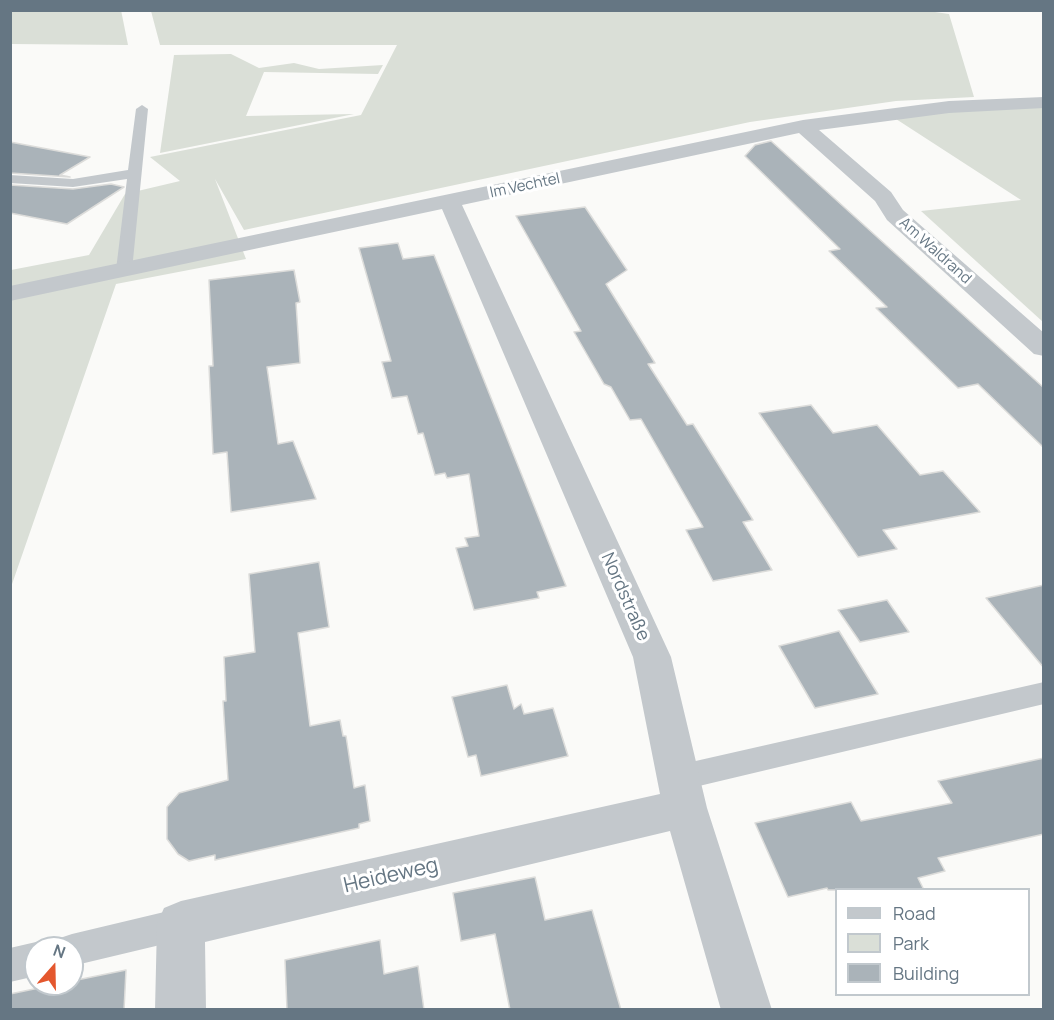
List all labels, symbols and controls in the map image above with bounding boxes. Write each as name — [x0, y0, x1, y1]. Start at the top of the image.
street label: Im Vechtel — [488, 170, 562, 202]
street label: Am Waldrand — [895, 214, 975, 288]
street label: Nordstraße — [596, 550, 654, 644]
street label: Heideweg — [341, 853, 441, 899]
legend — [835, 888, 1030, 996]
text: Road — [893, 901, 936, 925]
text: Park — [893, 931, 929, 955]
north arrow — [24, 936, 84, 996]
text: N — [50, 939, 69, 963]
text: Building — [893, 961, 959, 985]

